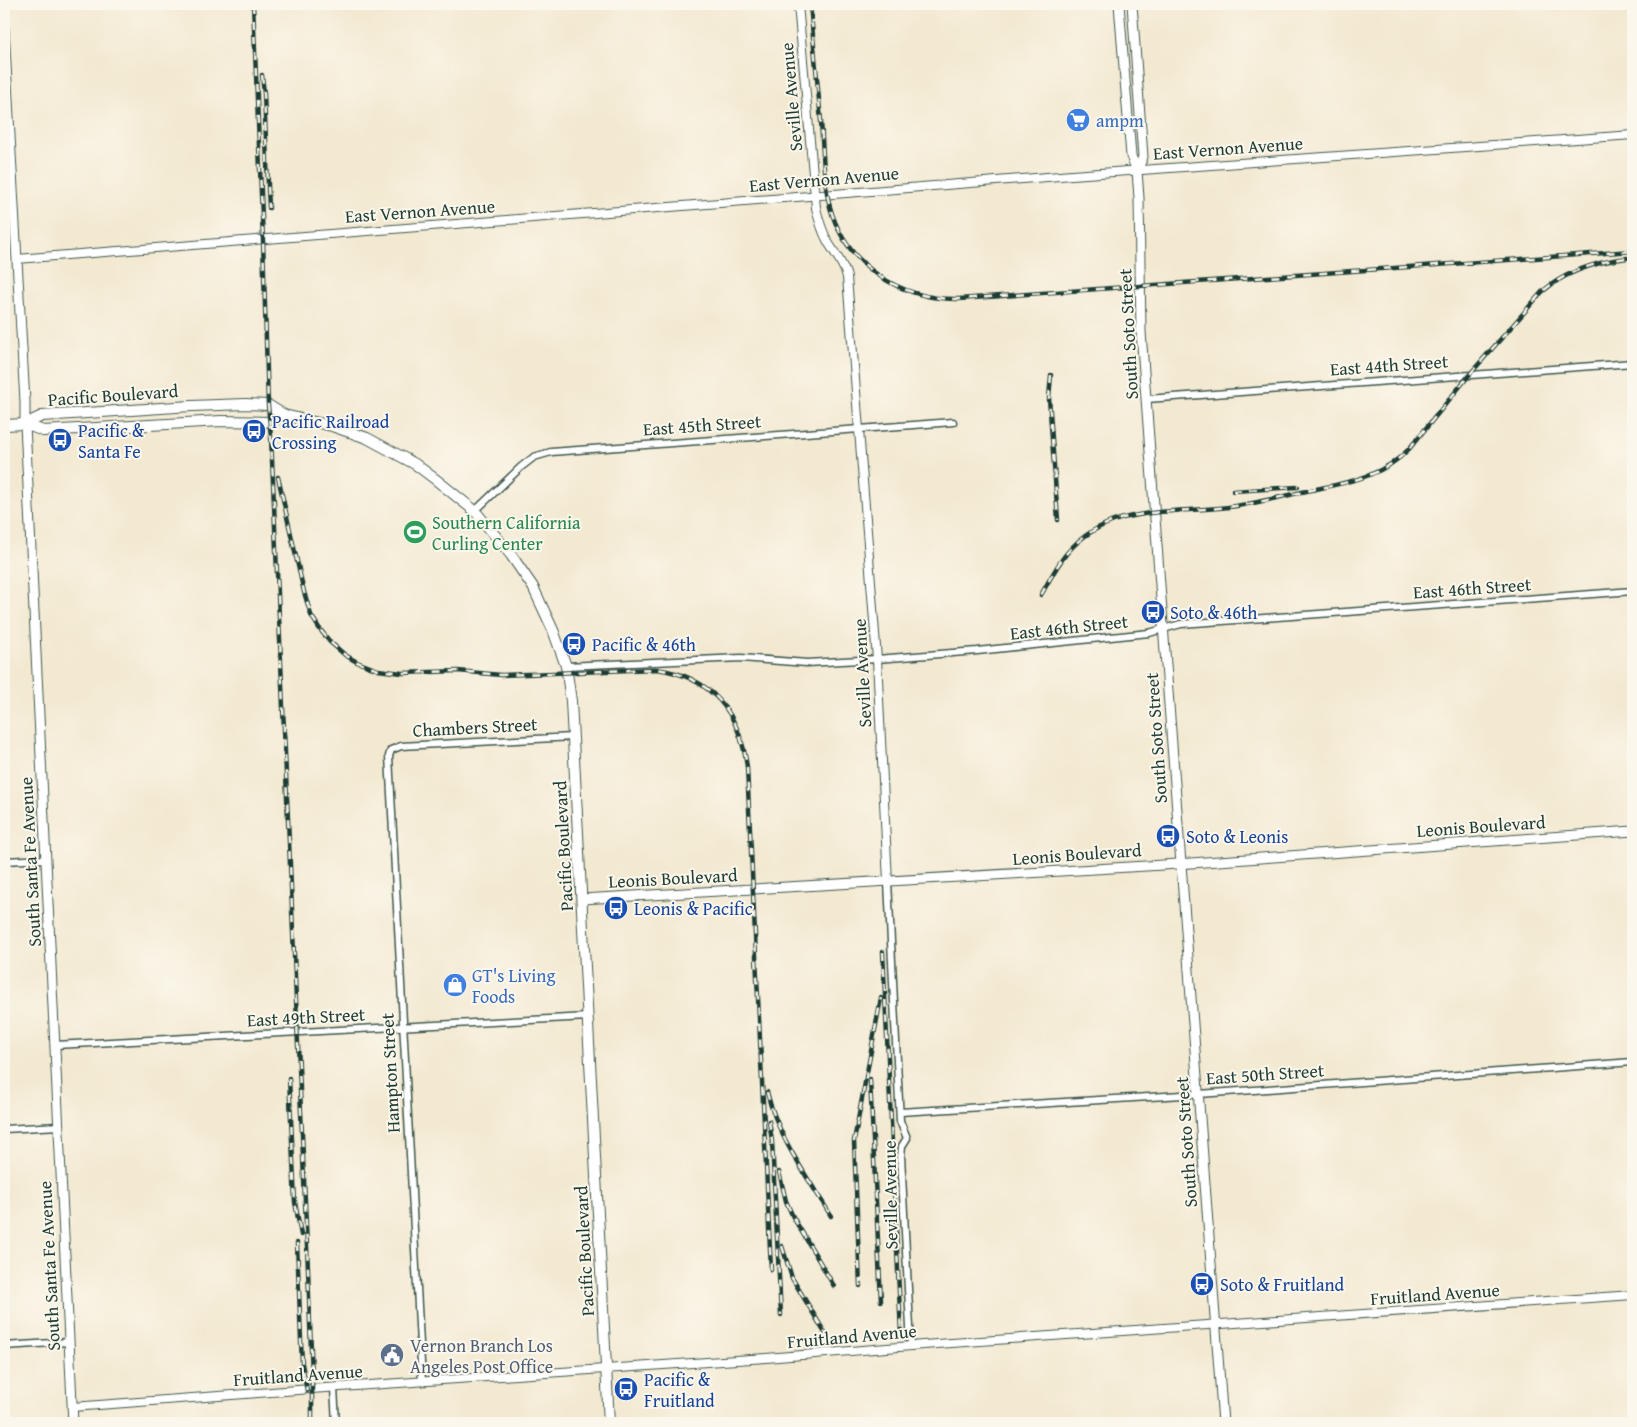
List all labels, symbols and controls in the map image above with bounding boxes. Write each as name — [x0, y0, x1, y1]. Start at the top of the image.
street label: Seville Avenue — [773, 41, 809, 153]
supermarket icon: ampm — [1065, 107, 1091, 133]
place label: ampm — [1096, 107, 1144, 134]
street label: East Vernon Avenue — [1152, 129, 1304, 167]
street label: East Vernon Avenue — [748, 159, 900, 199]
street label: East Vernon Avenue — [344, 192, 496, 230]
street label: South Soto Street — [1111, 267, 1145, 400]
street label: East 44th Street — [1329, 347, 1450, 383]
street label: Pacific Boulevard — [47, 377, 179, 413]
street label: East 45th Street — [642, 407, 763, 443]
place label: Pacific Railroad Crossing — [272, 408, 390, 456]
place label: Pacific & Santa Fe — [78, 417, 145, 465]
bus stop icon: Pacific Railroad Crossing — [241, 418, 267, 444]
bus stop icon: Pacific & Santa Fe — [47, 427, 73, 453]
place label: Southern California Curling Center — [432, 509, 581, 557]
sports icon: Southern California Curling Center — [402, 519, 428, 545]
street label: East 46th Street — [1412, 570, 1533, 606]
bus stop icon: Soto & 46th — [1140, 599, 1166, 625]
place label: Soto & 46th — [1170, 599, 1257, 626]
street label: East 46th Street — [1009, 607, 1130, 647]
street label: Seville Avenue — [846, 618, 878, 728]
bus stop icon: Pacific & 46th — [561, 631, 587, 657]
place label: Pacific & 46th — [592, 631, 696, 658]
street label: South Soto Street — [1138, 671, 1174, 804]
street label: Chambers Street — [412, 710, 539, 744]
street label: South Santa Fe Avenue — [12, 776, 48, 948]
street label: Pacific Boulevard — [546, 780, 580, 912]
street label: Leonis Boulevard — [1416, 808, 1547, 844]
bus stop icon: Soto & Leonis — [1155, 823, 1181, 849]
place label: Soto & Leonis — [1186, 823, 1288, 850]
street label: Leonis Boulevard — [1012, 836, 1143, 872]
street label: Leonis Boulevard — [608, 861, 739, 895]
bus stop icon: Leonis & Pacific — [603, 895, 629, 921]
place label: Leonis & Pacific — [634, 895, 753, 922]
place label: GT's Living Foods — [472, 962, 555, 1010]
shop icon: GT's Living Foods — [442, 972, 468, 998]
street label: East 49th Street — [246, 1000, 366, 1034]
street label: Hampton Street — [373, 1012, 407, 1134]
street label: East 50th Street — [1205, 1056, 1326, 1092]
street label: South Soto Street — [1168, 1075, 1204, 1208]
street label: Seville Avenue — [876, 1140, 904, 1250]
street label: South Santa Fe Avenue — [31, 1180, 67, 1352]
street label: Pacific Boulevard — [567, 1185, 601, 1317]
bus stop icon: Soto & Fruitland — [1189, 1271, 1215, 1297]
place label: Soto & Fruitland — [1220, 1271, 1345, 1298]
street label: Fruitland Avenue — [1369, 1276, 1501, 1312]
street label: Fruitland Avenue — [786, 1317, 918, 1355]
place label: Vernon Branch Los Angeles Post Office — [410, 1332, 553, 1380]
public building icon: Vernon Branch Los Angeles Post Office — [379, 1342, 405, 1368]
street label: Fruitland Avenue — [232, 1357, 364, 1393]
place label: Pacific & Fruitland — [644, 1366, 715, 1414]
bus stop icon: Pacific & Fruitland — [613, 1376, 639, 1402]

